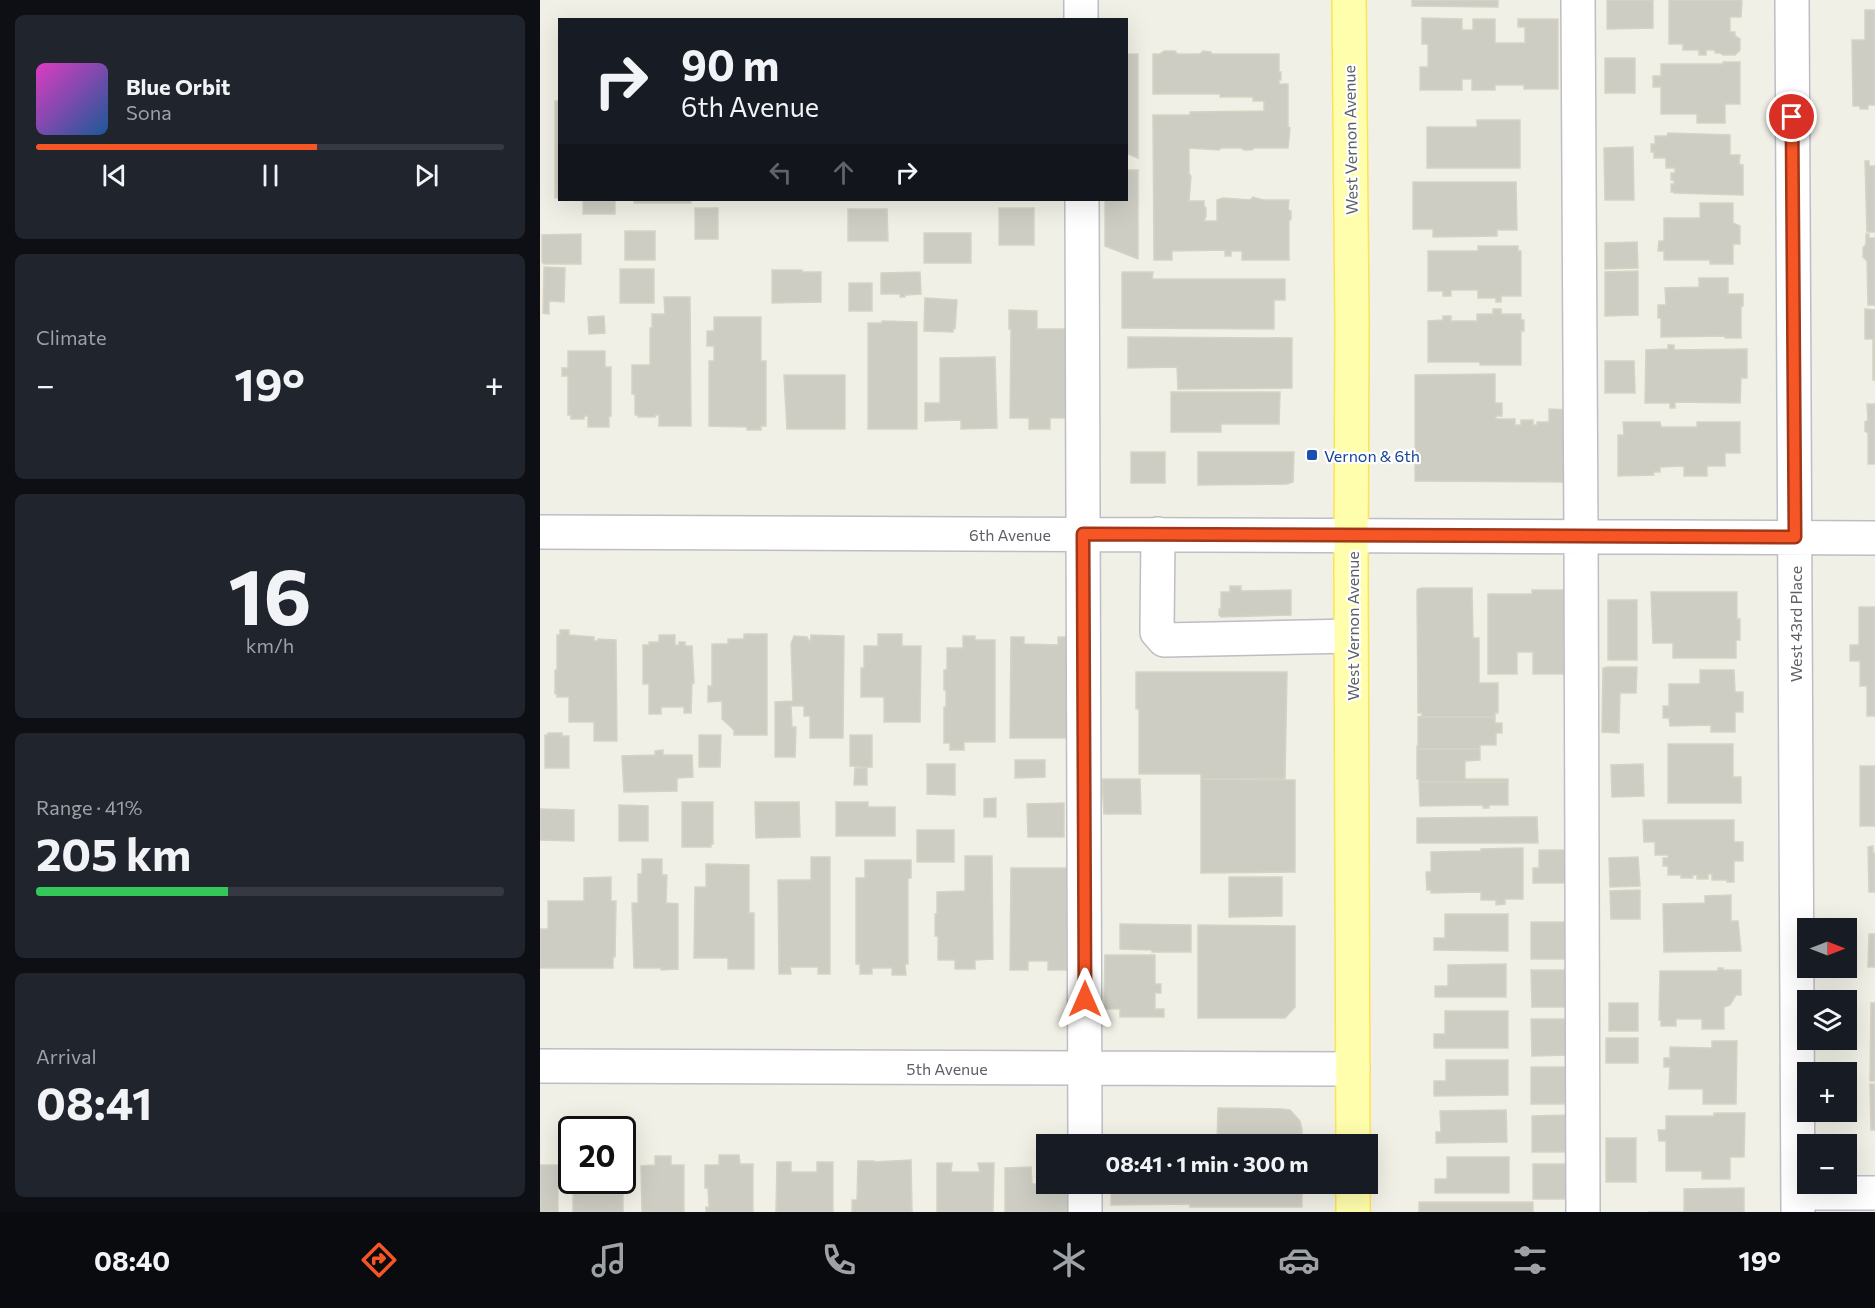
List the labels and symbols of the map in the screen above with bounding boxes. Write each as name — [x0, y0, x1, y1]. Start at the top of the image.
street label: West Vernon Avenue — [1339, 65, 1361, 215]
pin — [1766, 91, 1817, 142]
place label: Vernon & 6th — [1324, 446, 1420, 465]
marker: Vernon & 6th — [1305, 448, 1319, 462]
street label: 6th Avenue — [969, 525, 1051, 544]
street label: West Vernon Avenue — [1343, 551, 1362, 701]
street label: West 43rd Place — [1786, 566, 1805, 682]
north arrow — [1797, 918, 1857, 978]
position arrow — [1053, 967, 1117, 1031]
street label: 5th Avenue — [906, 1059, 988, 1078]
speed limit sign: 20 — [558, 1116, 636, 1194]

